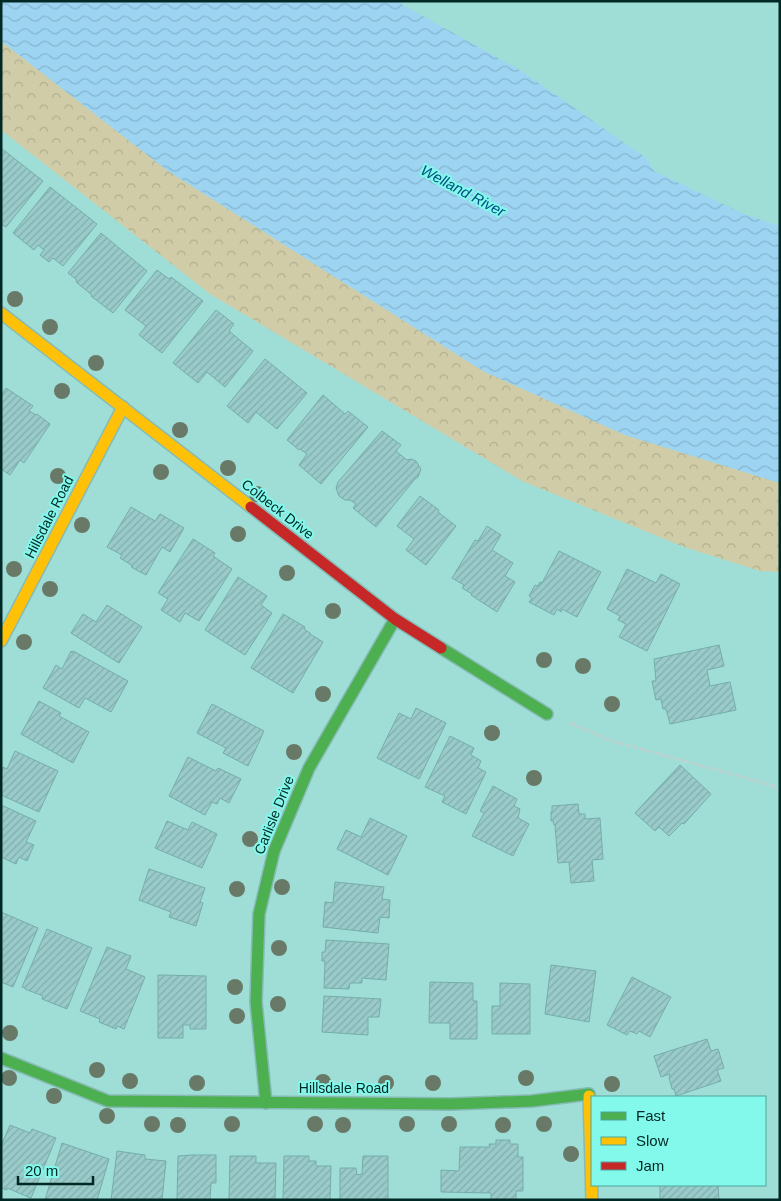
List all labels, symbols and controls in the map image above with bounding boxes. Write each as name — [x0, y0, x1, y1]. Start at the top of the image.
water label: Welland River — [418, 161, 509, 220]
street label: Hillsdale Road — [21, 473, 77, 561]
street label: Colbeck Drive — [239, 476, 317, 542]
street label: Carlisle Drive — [251, 773, 297, 857]
street label: Hillsdale Road — [299, 1080, 389, 1096]
legend — [591, 1096, 766, 1186]
text: Fast — [636, 1107, 666, 1124]
text: Slow — [636, 1132, 669, 1149]
scale bar — [18, 1154, 92, 1186]
text: Jam — [636, 1157, 664, 1174]
text: 20 m — [25, 1162, 58, 1179]

